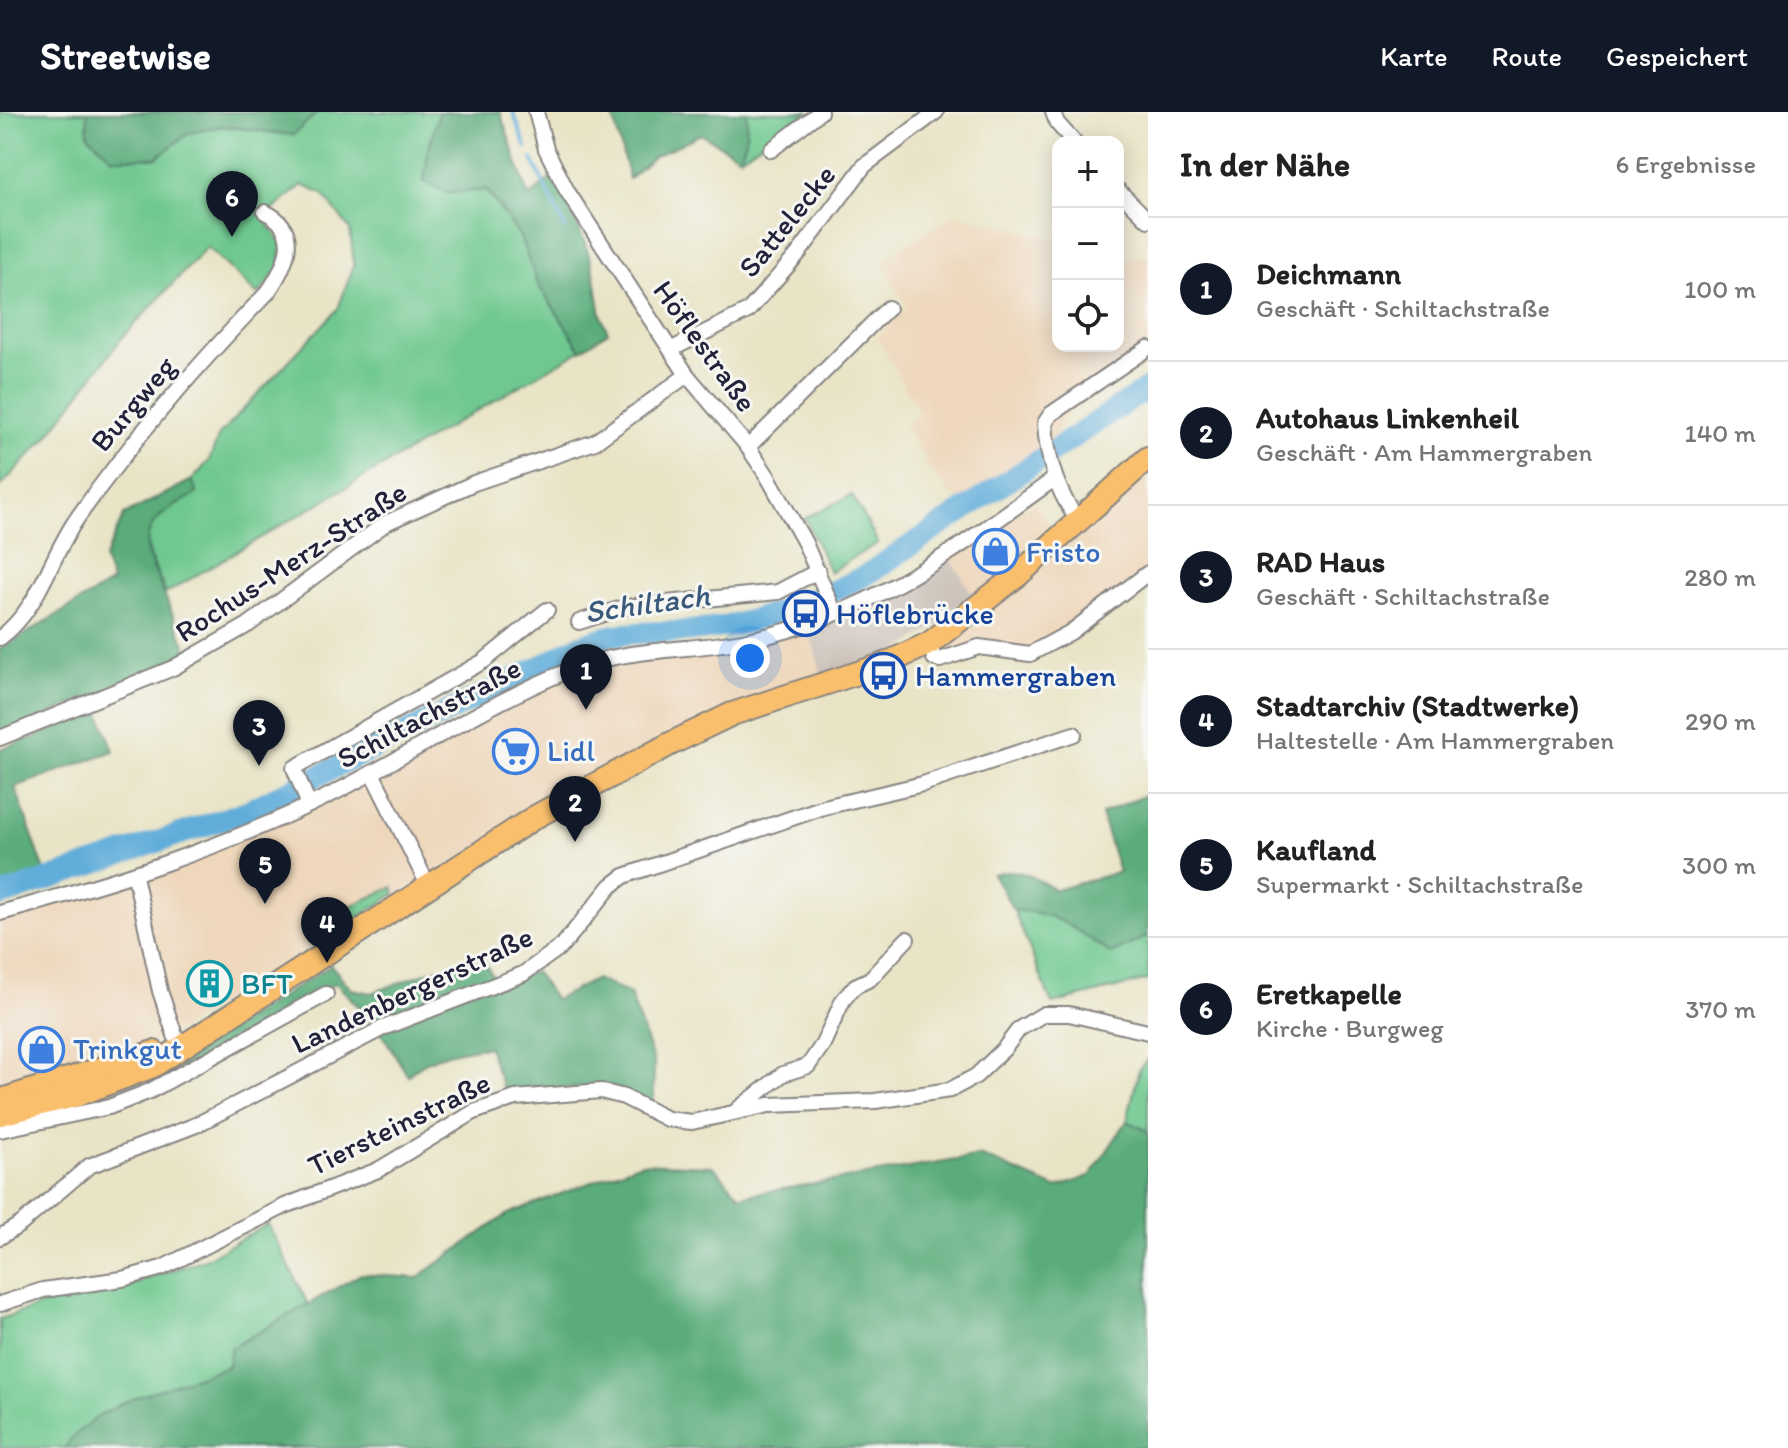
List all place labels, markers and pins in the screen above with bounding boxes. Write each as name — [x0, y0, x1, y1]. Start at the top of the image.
pin: 6 — [206, 171, 258, 237]
shop icon: Fristo — [971, 528, 1019, 576]
place label: Fristo — [1026, 533, 1101, 570]
bus stop icon: Höflebrücke — [781, 590, 829, 638]
place label: Höflebrücke — [836, 595, 994, 632]
pin: 1 — [560, 644, 612, 710]
bus stop icon: Hammergraben — [860, 652, 908, 700]
place label: Hammergraben — [915, 657, 1116, 694]
pin: 3 — [233, 700, 285, 766]
supermarket icon: Lidl — [492, 727, 540, 775]
place label: Lidl — [547, 732, 595, 769]
pin: 2 — [549, 776, 601, 842]
pin: 5 — [239, 838, 291, 904]
pin: 4 — [301, 897, 353, 963]
building icon: BFT — [186, 960, 234, 1008]
place label: BFT — [241, 965, 293, 1002]
shop icon: Trinkgut — [18, 1025, 66, 1073]
place label: Trinkgut — [73, 1030, 182, 1067]

